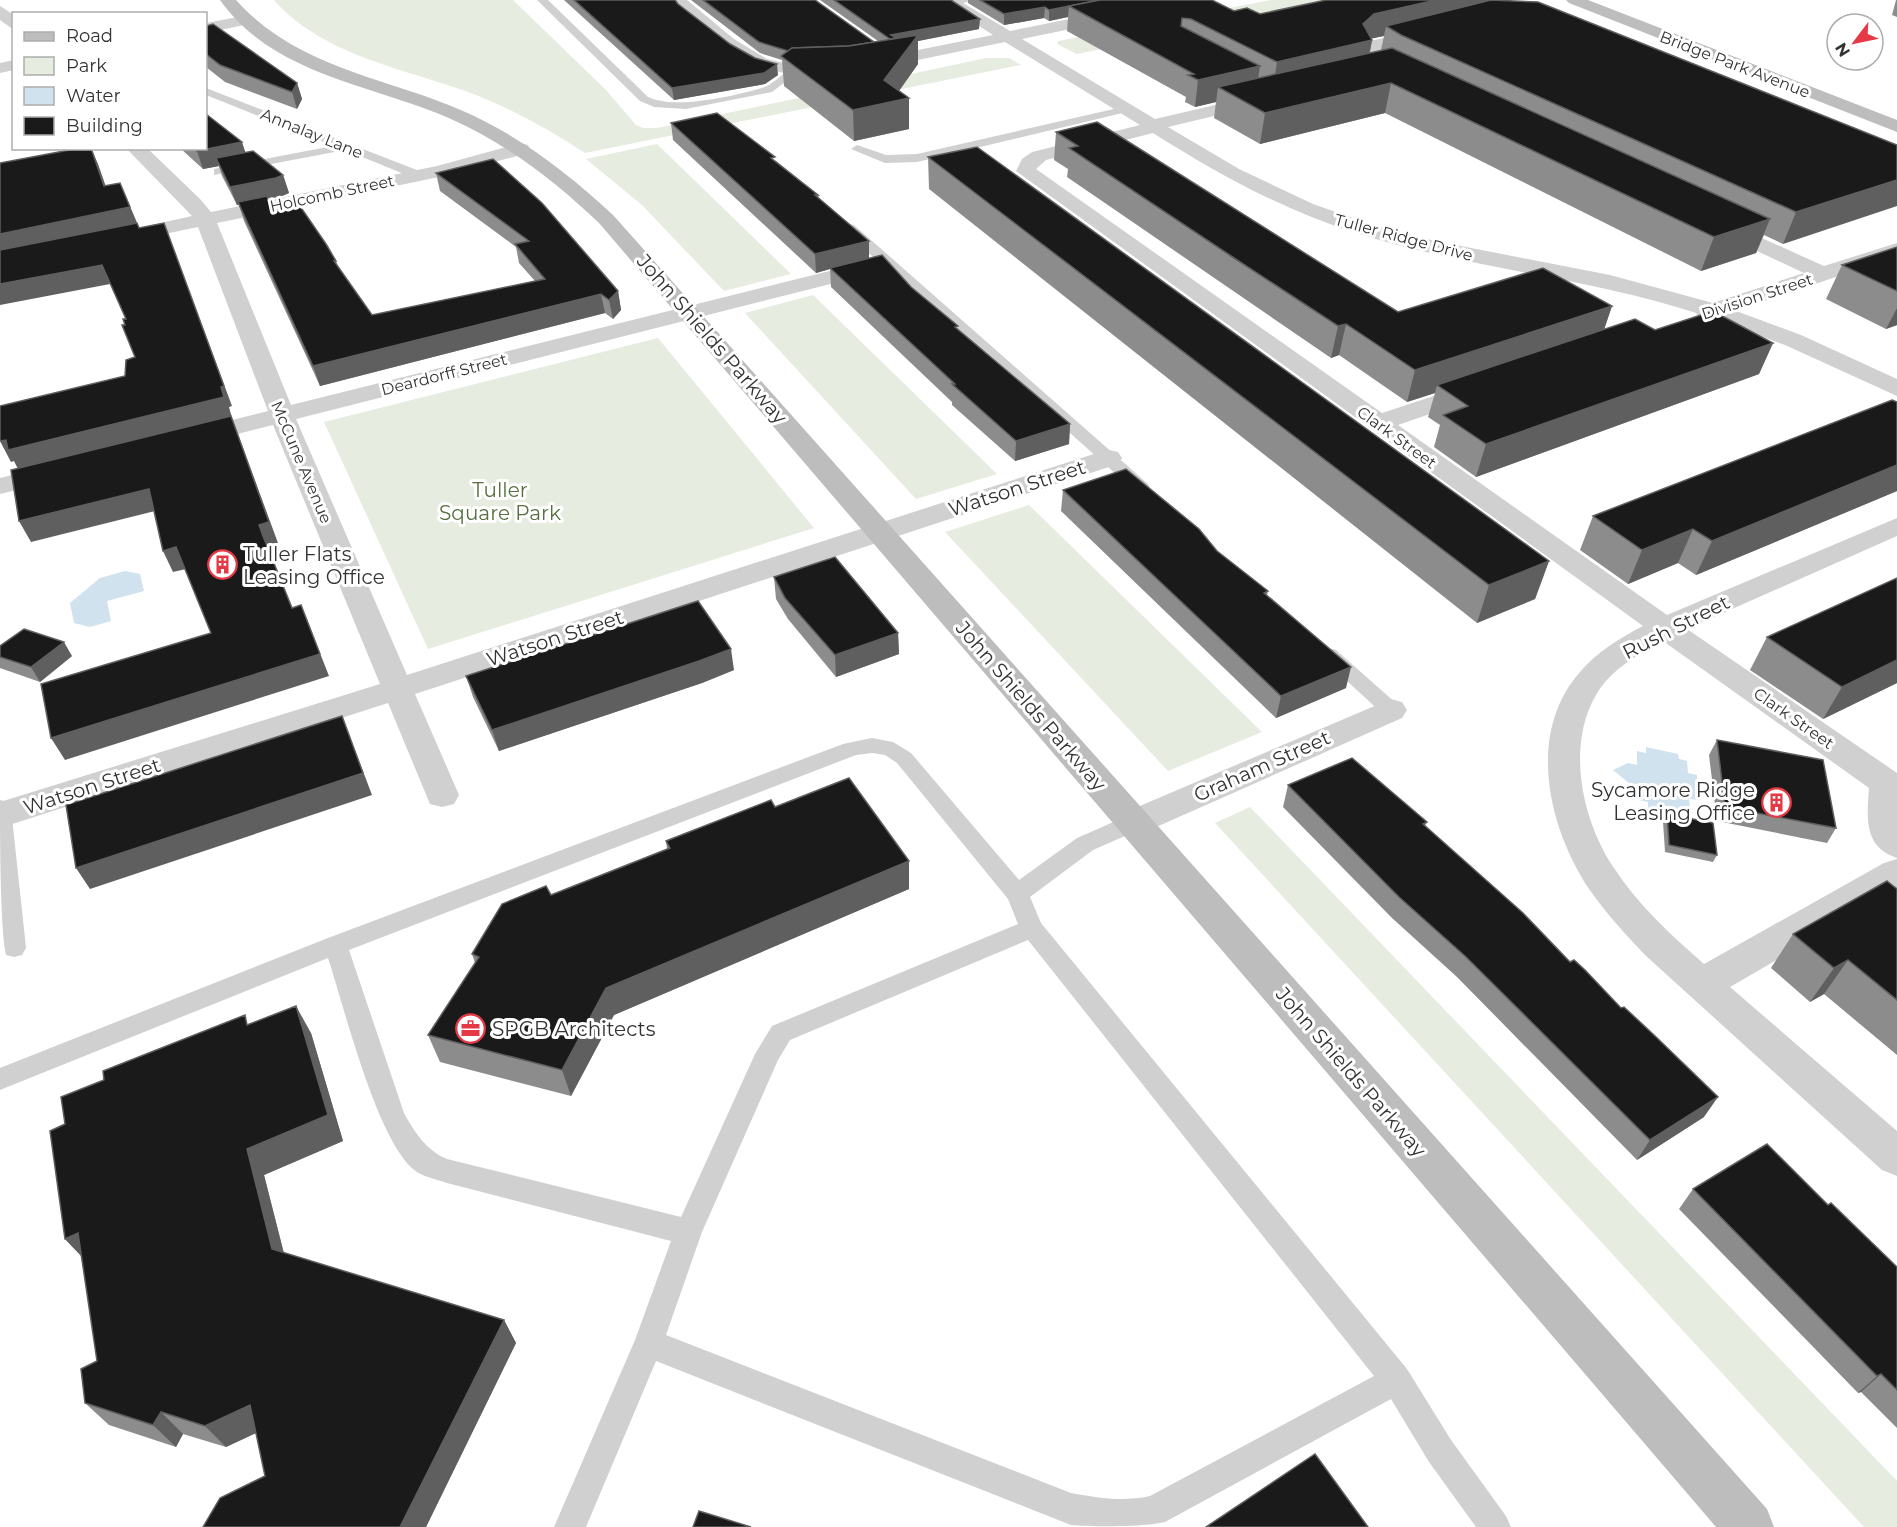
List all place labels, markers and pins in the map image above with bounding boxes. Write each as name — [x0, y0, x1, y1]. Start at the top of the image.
place label: Tuller Flats Leasing Office — [243, 542, 385, 589]
building icon: Tuller Flats Leasing Office — [206, 549, 238, 581]
place label: Sycamore Ridge Leasing Office — [1591, 778, 1755, 825]
building icon: Sycamore Ridge Leasing Office — [1760, 786, 1792, 818]
office icon: SPGB Architects — [455, 1013, 487, 1045]
place label: SPGB Architects — [492, 1017, 656, 1041]

